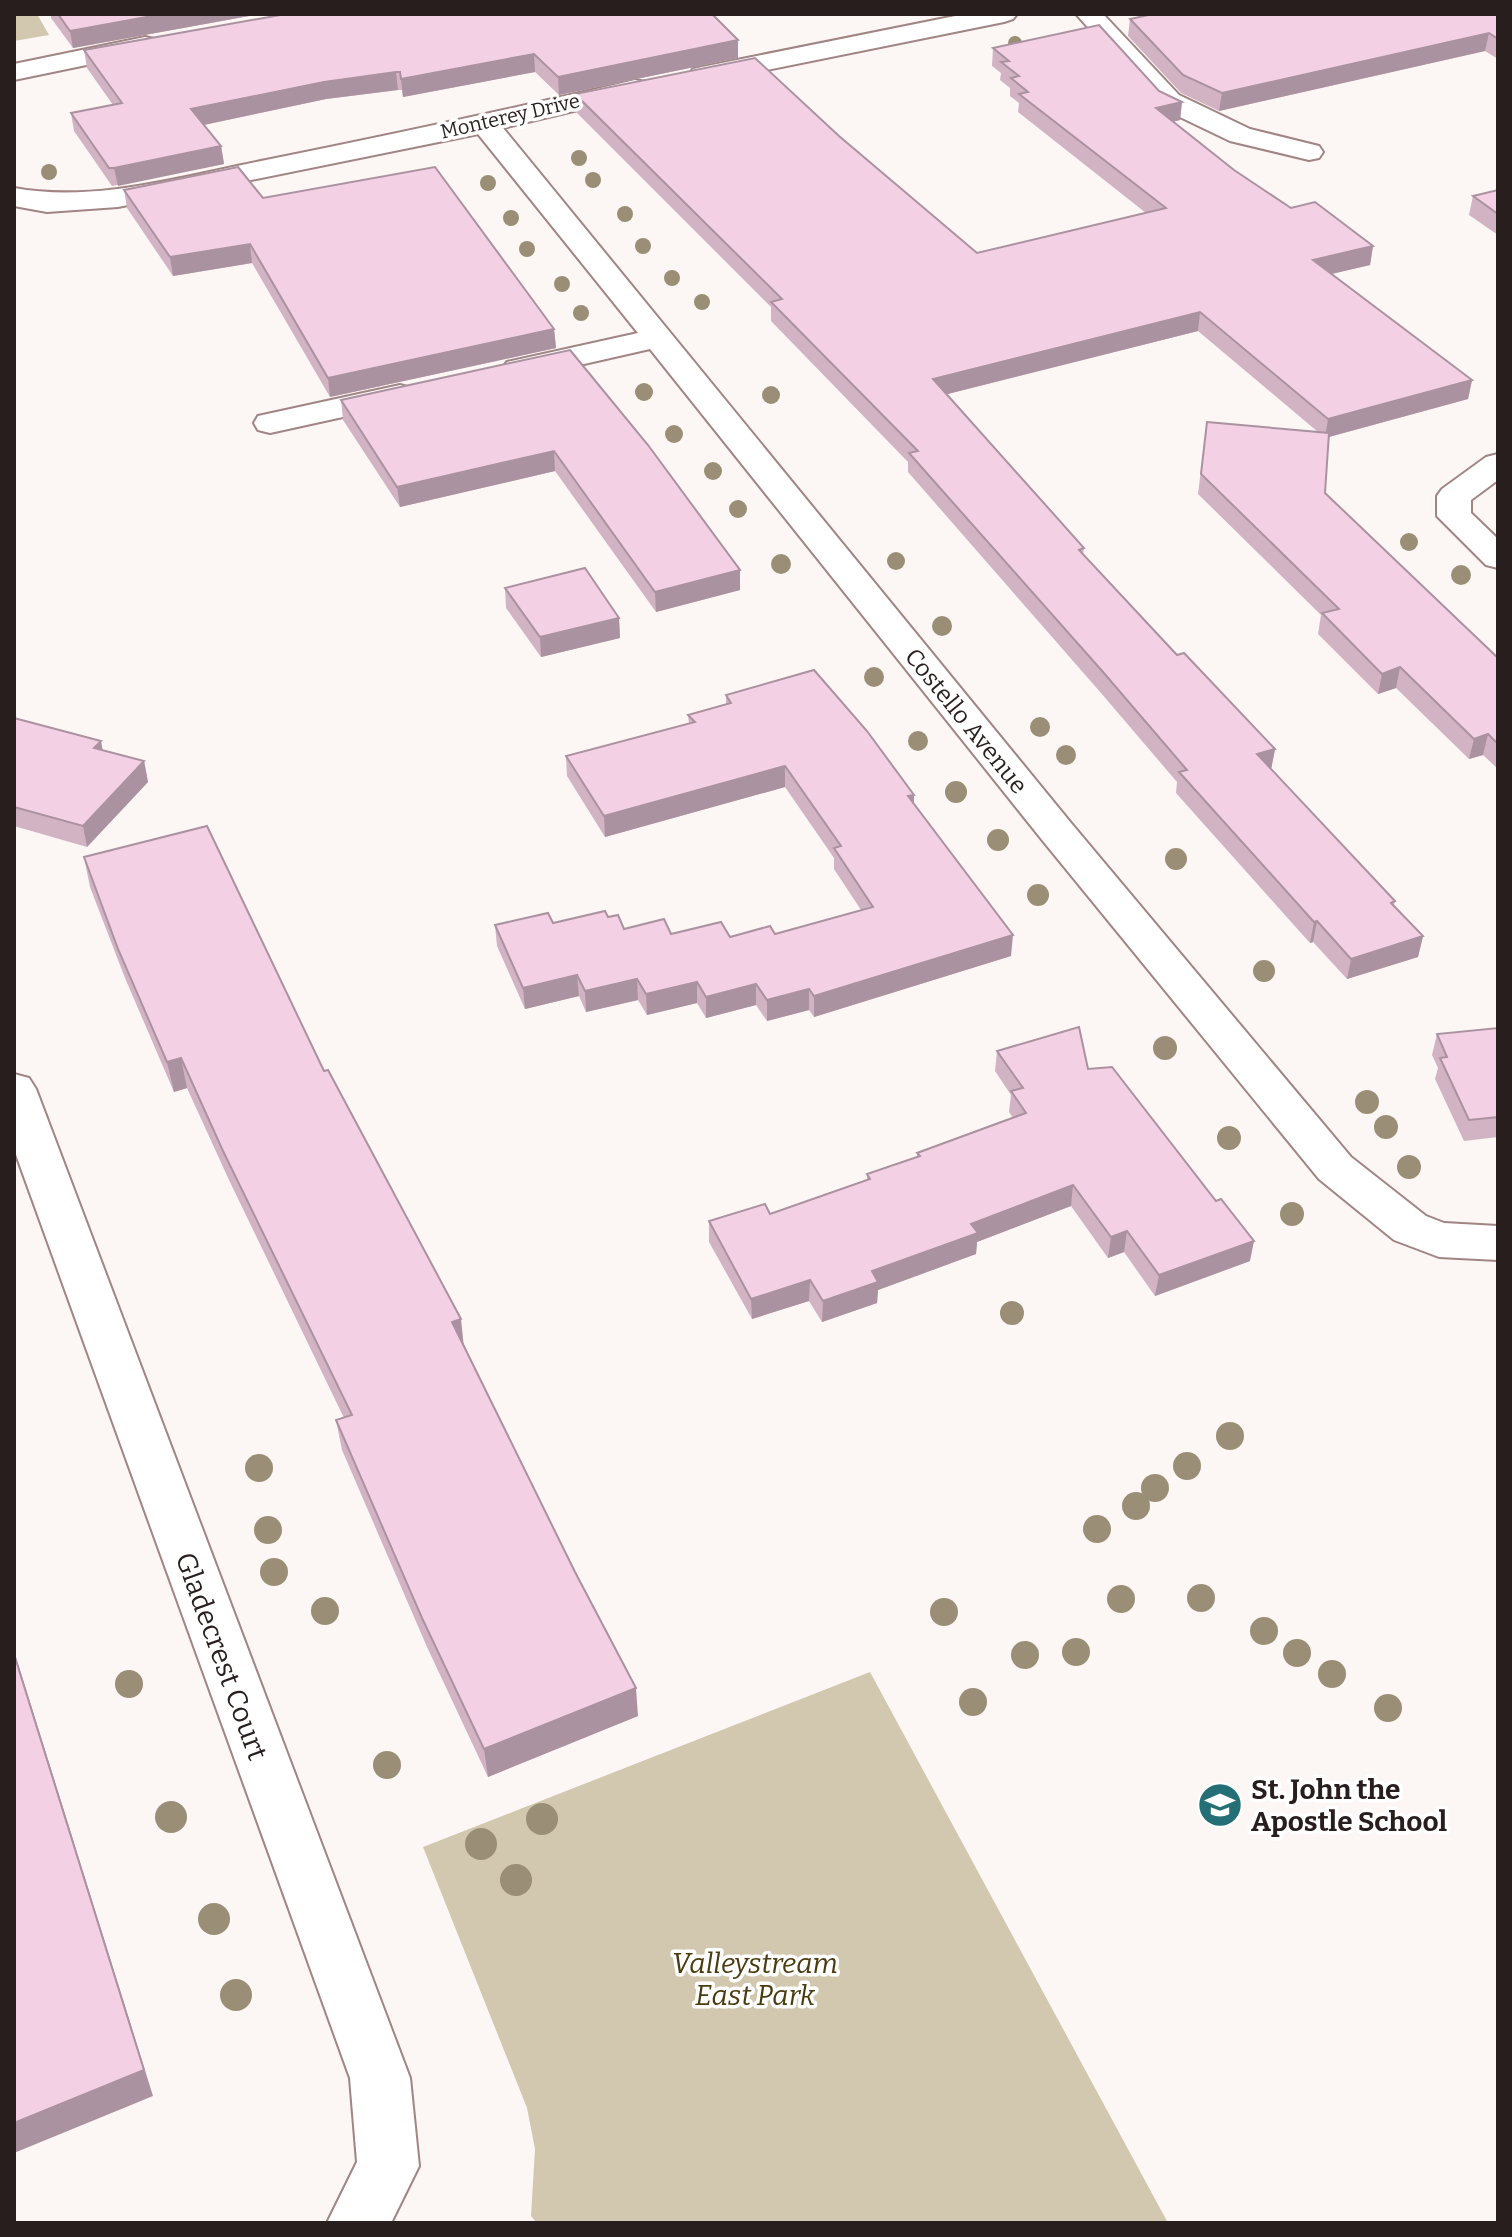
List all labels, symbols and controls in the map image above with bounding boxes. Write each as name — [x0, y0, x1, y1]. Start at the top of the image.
street label: Monterey Drive — [438, 88, 582, 144]
street label: Costello Avenue — [899, 643, 1033, 799]
street label: Gladecrest Court — [169, 1548, 274, 1765]
place label: St. John the Apostle School — [1251, 1773, 1448, 1838]
school or university icon: St. John the Apostle School — [1196, 1781, 1244, 1829]
park label: Valleystream East Park — [672, 1947, 838, 2012]

